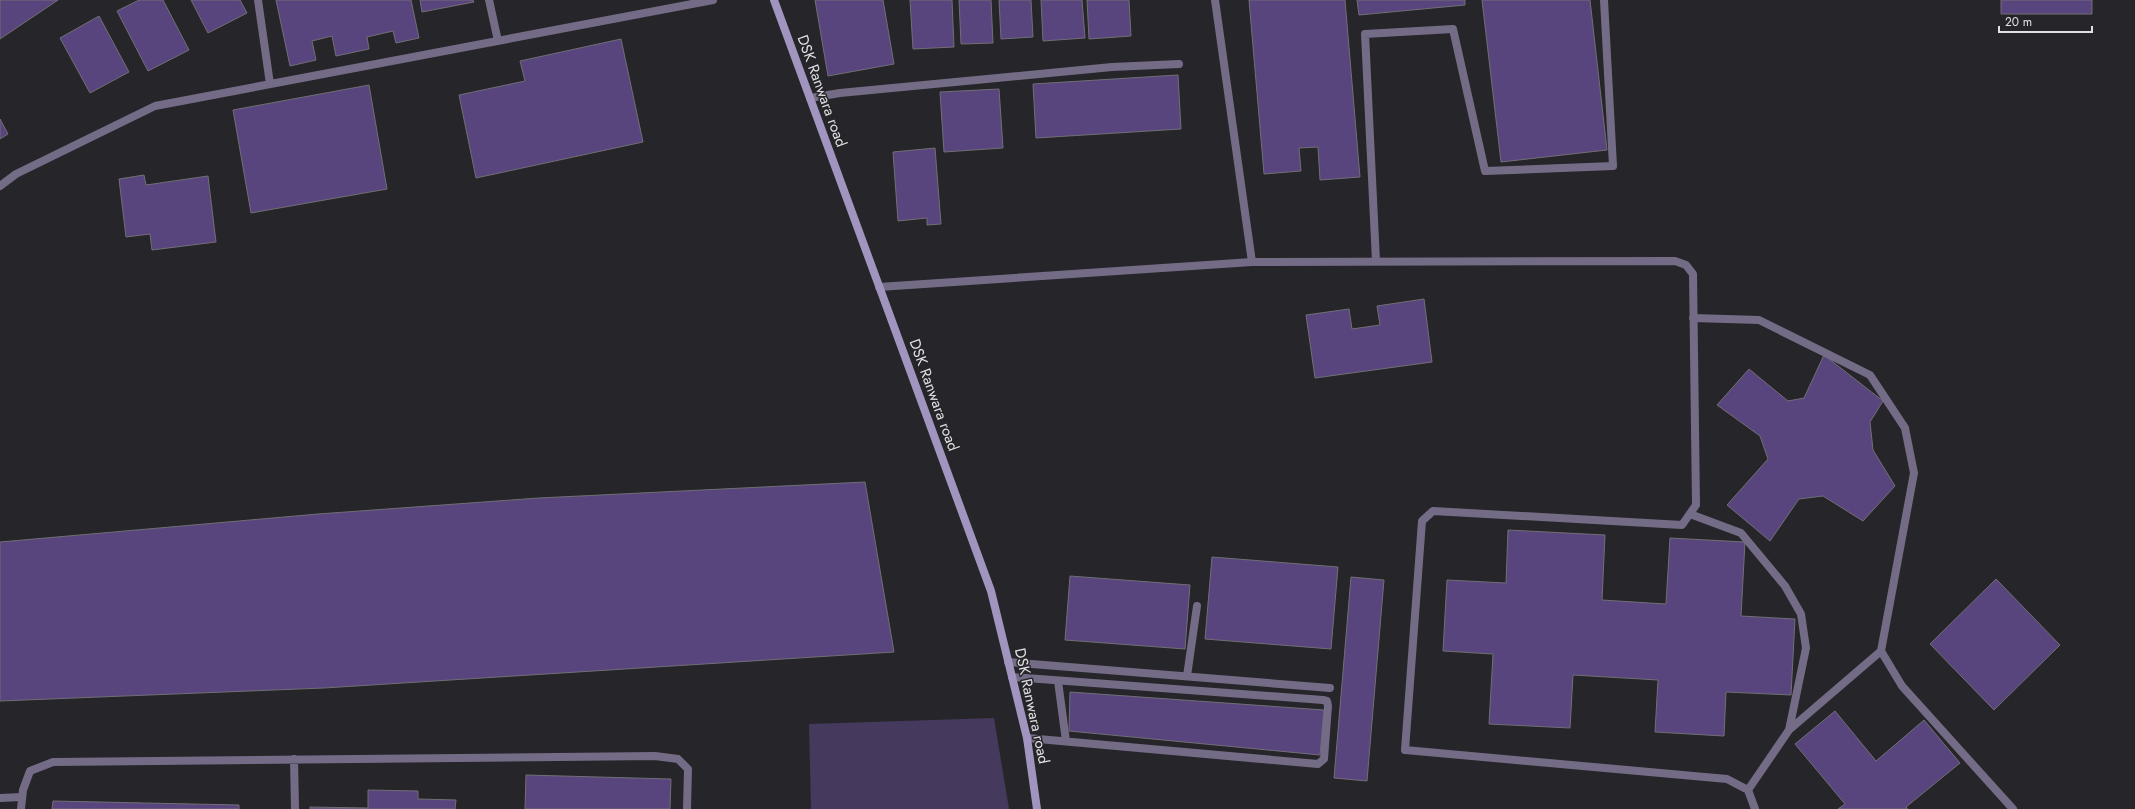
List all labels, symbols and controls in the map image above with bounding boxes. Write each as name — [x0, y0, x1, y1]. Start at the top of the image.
scale bar — [1999, 8, 2092, 34]
text: 20 m — [2005, 13, 2032, 31]
street label: DSK Ranwara road — [791, 32, 853, 150]
street label: DSK Ranwara road — [903, 336, 965, 454]
street label: DSK Ranwara road — [1009, 646, 1055, 766]

